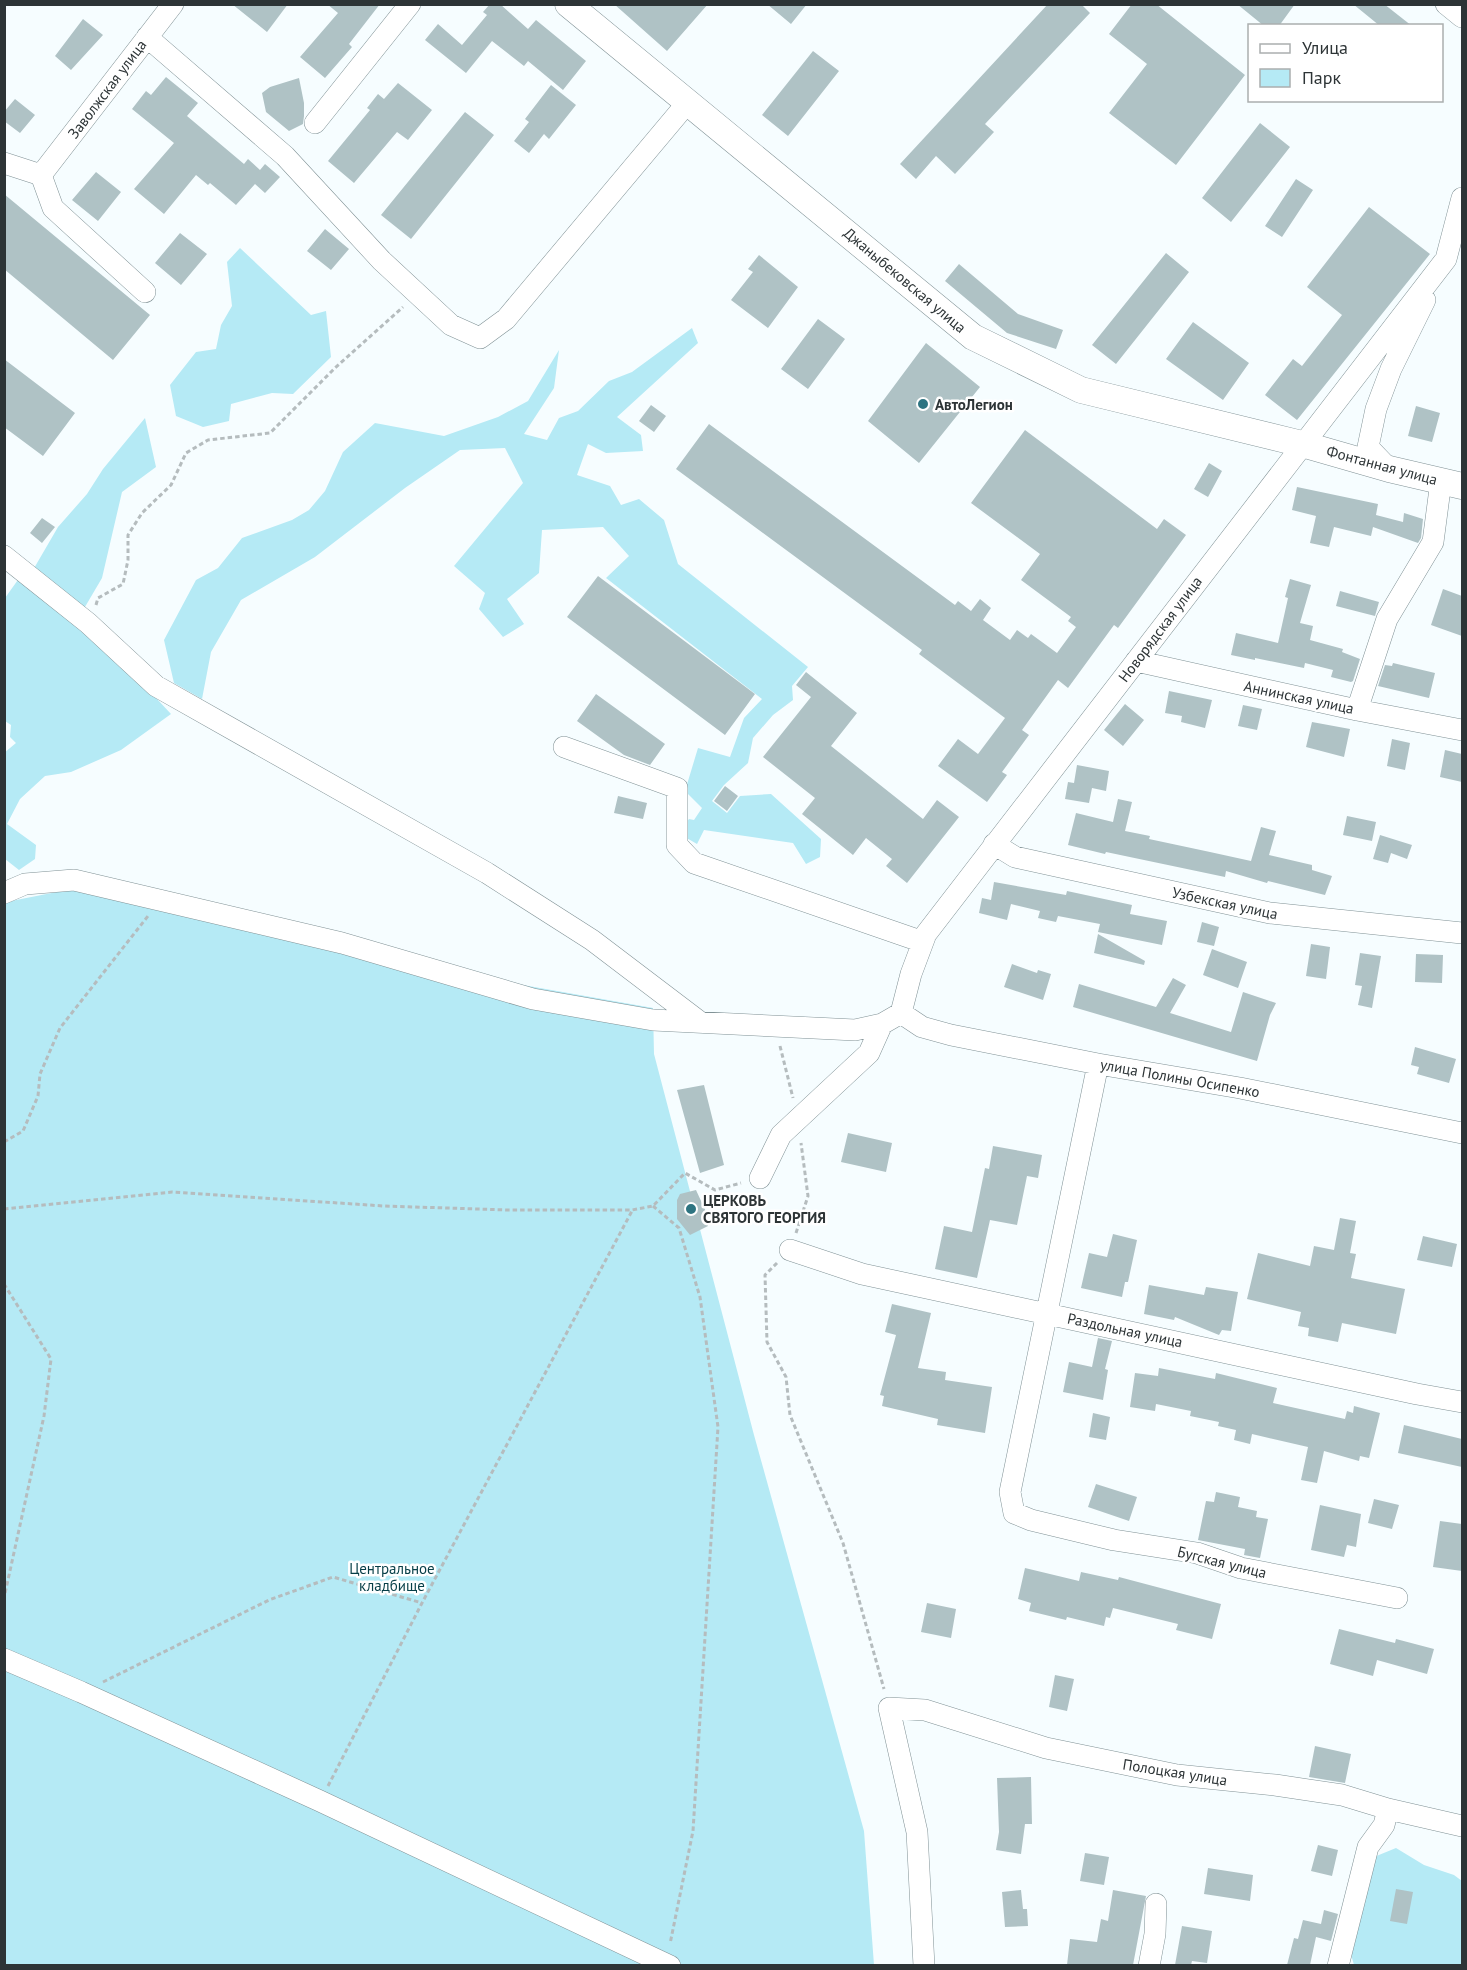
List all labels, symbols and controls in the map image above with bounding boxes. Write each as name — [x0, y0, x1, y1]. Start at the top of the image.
legend — [1248, 24, 1443, 102]
street label: Заволжская улица — [64, 36, 150, 142]
text: Улица — [1302, 36, 1348, 59]
text: Парк — [1302, 66, 1342, 89]
street label: Джаныбековская улица — [840, 223, 970, 337]
place label: АвтоЛегион — [935, 395, 1013, 414]
marker: АвтоЛегион — [916, 397, 930, 411]
street label: Фонтанная улица — [1324, 441, 1440, 489]
street label: Новорядская улица — [1114, 572, 1206, 686]
street label: Аннинская улица — [1242, 676, 1356, 718]
street label: Узбекская улица — [1170, 883, 1280, 923]
street label: улица Полины Осипенко — [1099, 1055, 1261, 1101]
place label: ЦЕРКОВЬ СВЯТОГО ГЕОРГИЯ — [703, 1191, 826, 1227]
marker: ЦЕРКОВЬ СВЯТОГО ГЕОРГИЯ — [684, 1202, 698, 1216]
street label: Раздольная улица — [1066, 1309, 1184, 1351]
street label: Бугская улица — [1175, 1542, 1269, 1582]
park label: Центральное кладбище — [349, 1559, 435, 1595]
street label: Полоцкая улица — [1121, 1754, 1229, 1790]

